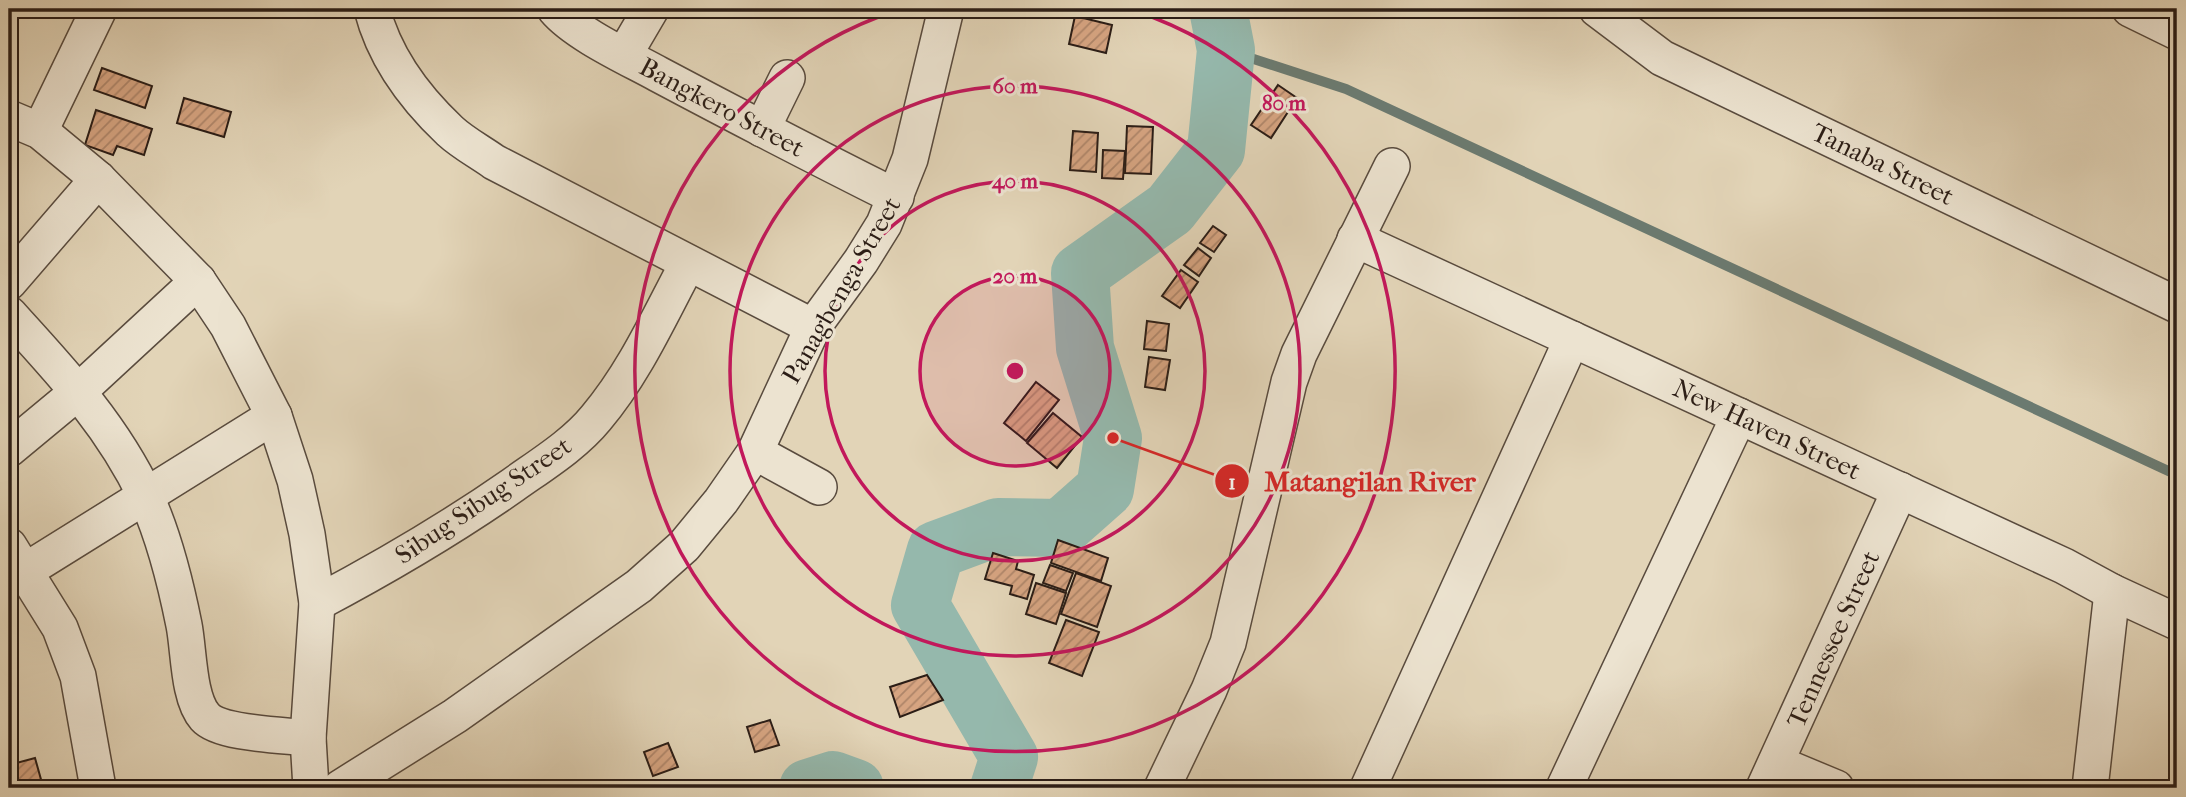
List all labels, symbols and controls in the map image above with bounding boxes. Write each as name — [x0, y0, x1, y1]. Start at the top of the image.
street label: Bangkero Street — [634, 51, 810, 164]
text: 60 m — [993, 74, 1038, 98]
text: 80 m — [1262, 91, 1307, 115]
street label: Tanaba Street — [1807, 117, 1960, 213]
text: 40 m — [991, 169, 1039, 194]
street label: Panagbenga Street — [775, 191, 908, 389]
text: 20 m — [993, 264, 1038, 288]
centre of rings — [1003, 359, 1027, 383]
street label: New Haven Street — [1668, 372, 1866, 487]
street label: Sibug Sibug Street — [389, 430, 578, 571]
callout: Matangilan River — [1215, 457, 1489, 506]
text: Matangilan River — [1264, 465, 1477, 498]
text: 1 — [1228, 470, 1236, 494]
street label: Tennessee Street — [1781, 545, 1887, 732]

